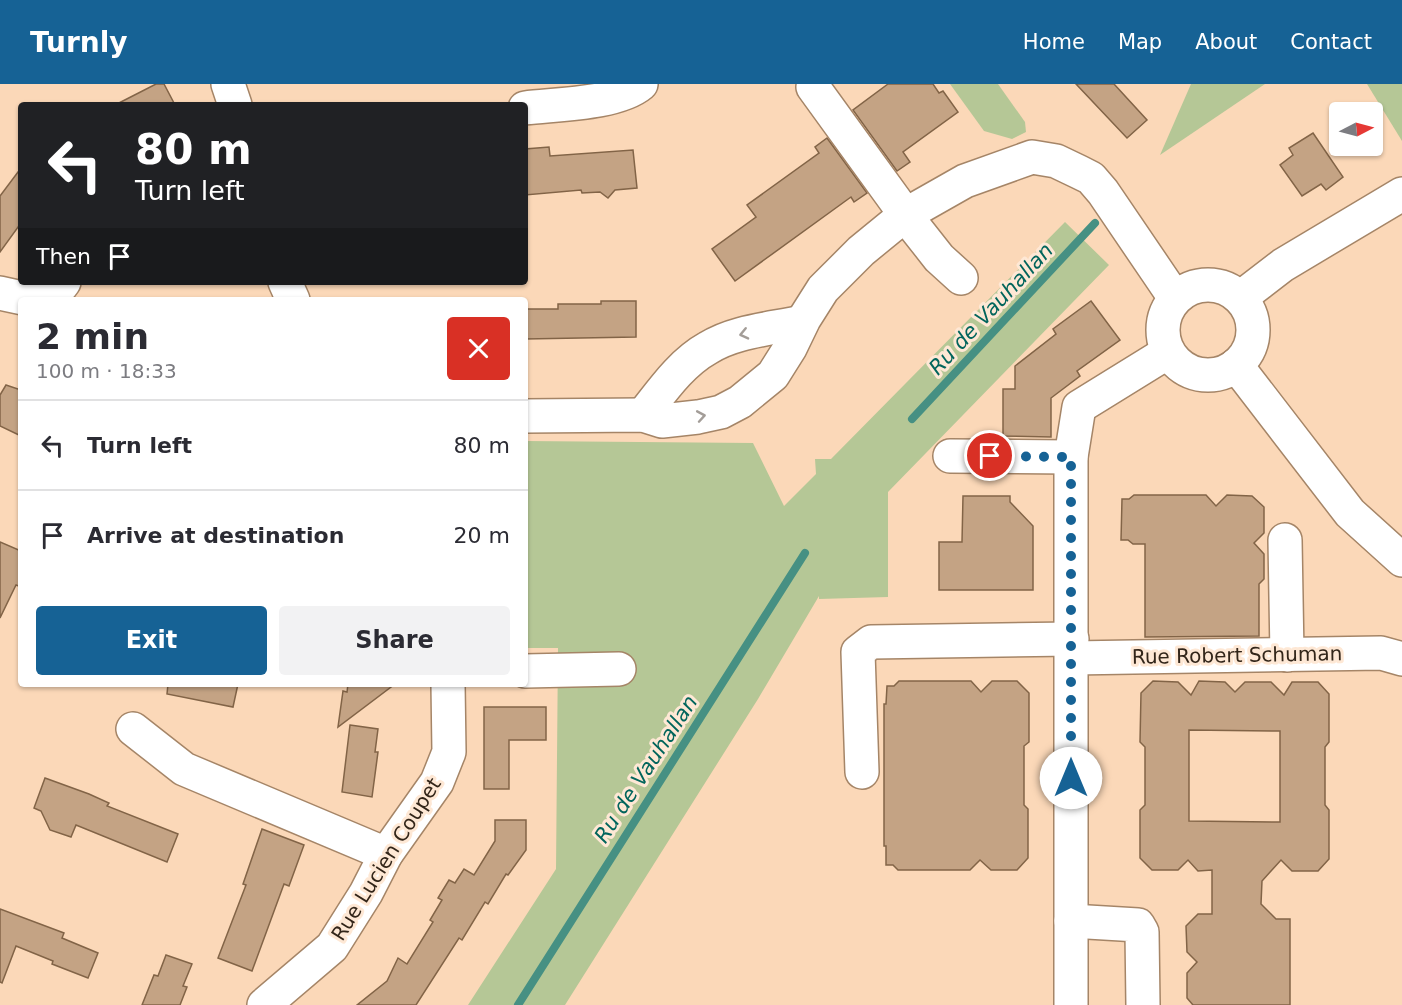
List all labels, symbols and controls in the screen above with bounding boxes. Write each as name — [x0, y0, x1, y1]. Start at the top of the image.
text: Turnly — [30, 26, 128, 59]
text: Home — [1023, 30, 1085, 54]
text: Map — [1118, 30, 1162, 54]
text: About — [1195, 30, 1257, 54]
text: Contact — [1290, 30, 1372, 54]
north arrow — [1329, 102, 1383, 156]
map controls — [1329, 102, 1383, 156]
text: 80 m — [135, 125, 252, 174]
icon: left — [36, 126, 114, 204]
text: Turn left — [135, 175, 245, 206]
water label: Ru de Vauhallan — [924, 238, 1058, 380]
icon: arrive — [103, 240, 136, 273]
text: Then — [36, 244, 91, 269]
text: 2 min — [36, 316, 149, 357]
button: close — [447, 317, 510, 380]
one-way arrow — [740, 327, 750, 340]
text: 100 m · 18:33 — [36, 359, 177, 383]
one-way arrow — [695, 410, 705, 423]
icon: left — [36, 429, 69, 462]
pin — [964, 430, 1015, 481]
text: Turn left — [87, 433, 192, 458]
text: 80 m — [454, 433, 510, 458]
icon: arrive — [973, 439, 1006, 472]
icon: arrive — [36, 519, 69, 552]
text: Arrive at destination — [87, 523, 344, 548]
text: 20 m — [454, 523, 510, 548]
button: Exit — [36, 606, 267, 675]
button: Share — [279, 606, 510, 675]
street label: Rue Robert Schuman — [1132, 641, 1342, 669]
water label: Ru de Vauhallan — [589, 691, 703, 847]
position arrow — [1039, 746, 1103, 810]
street label: Rue Lucien Coupet — [326, 773, 446, 945]

